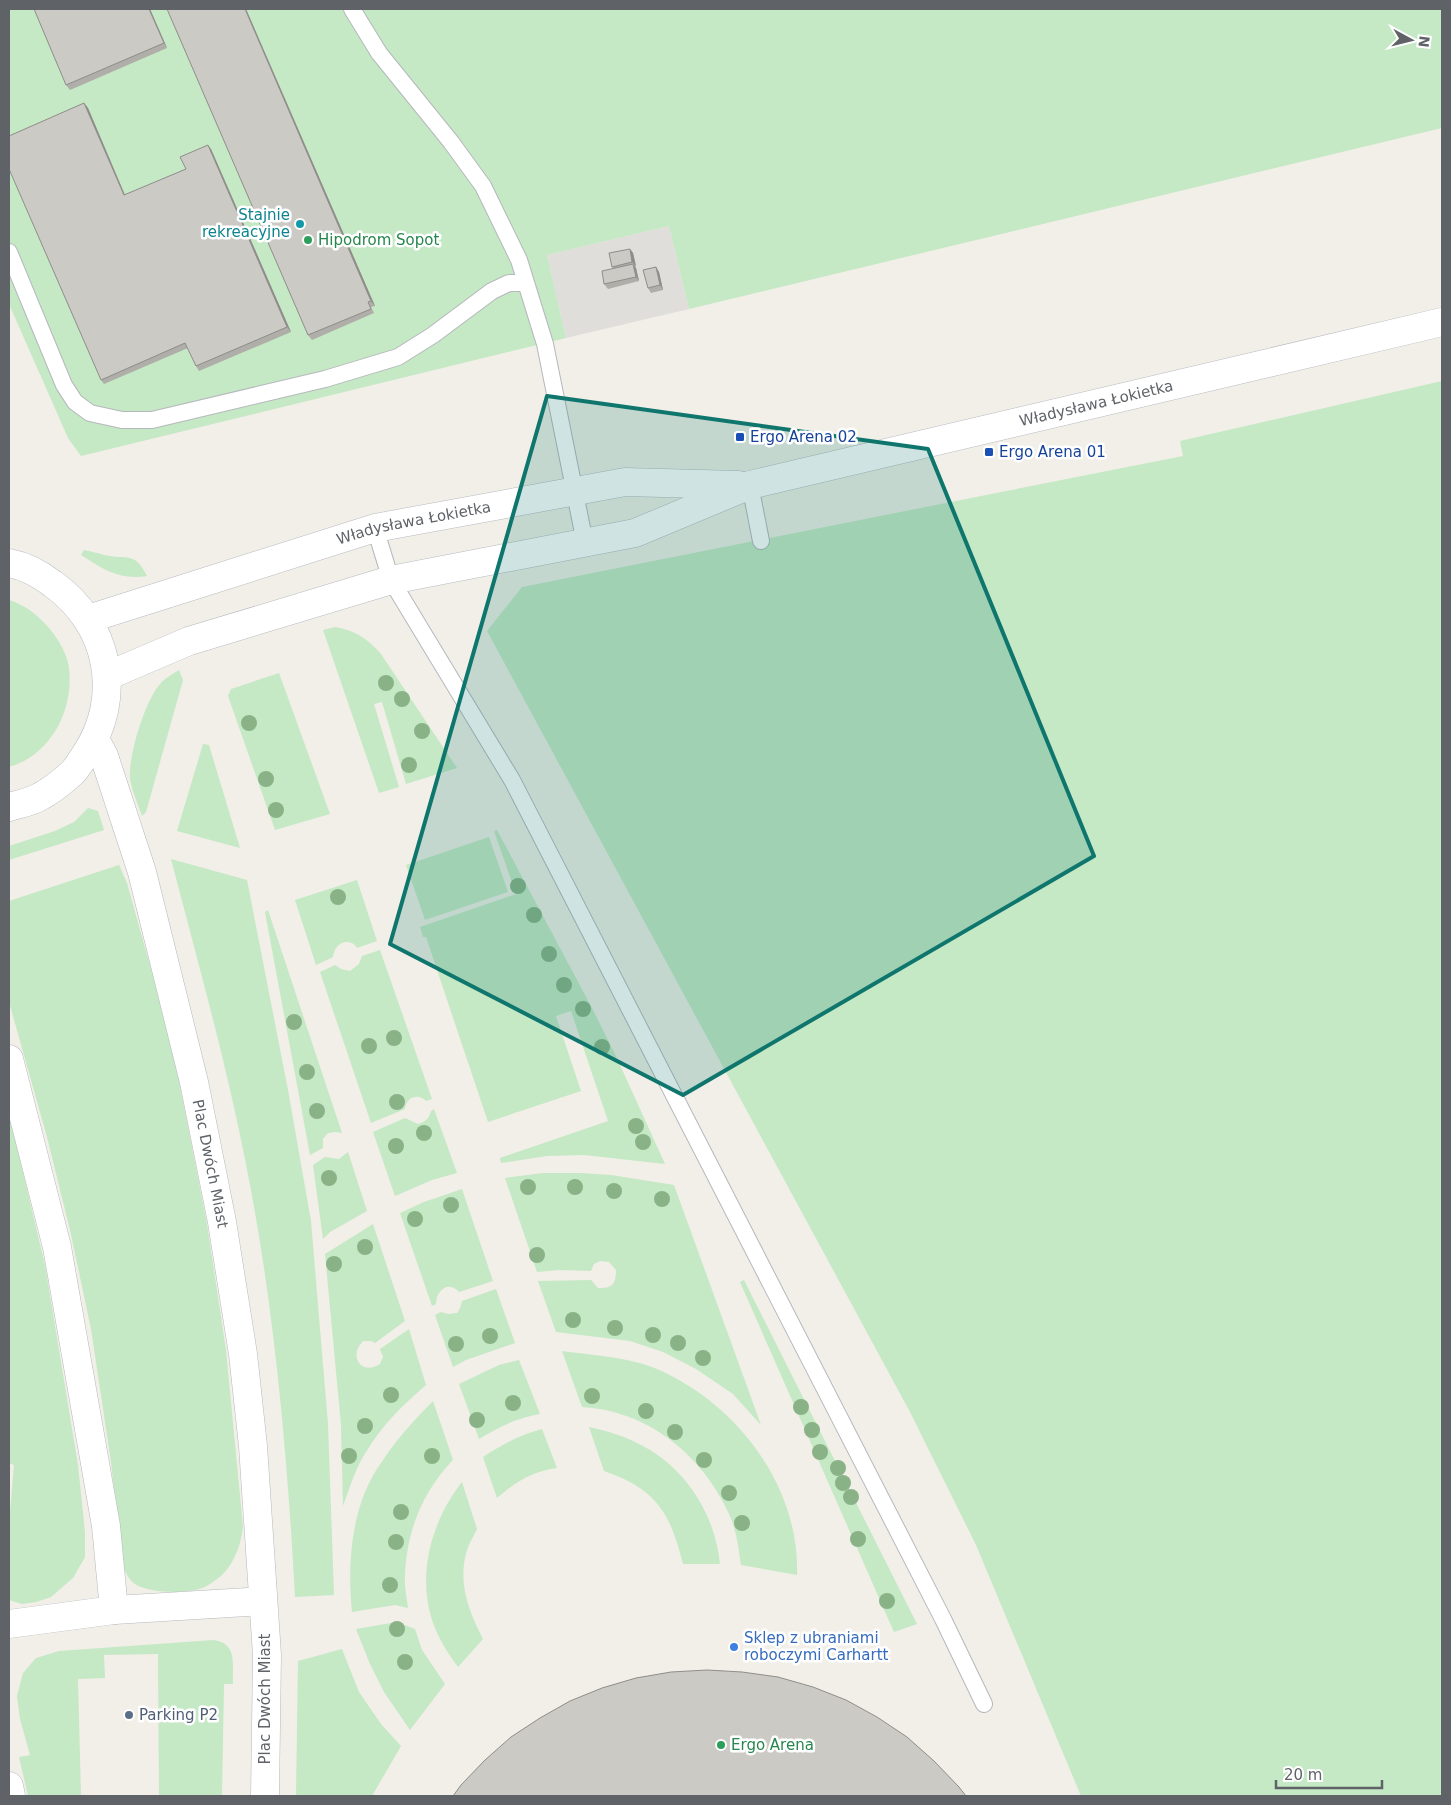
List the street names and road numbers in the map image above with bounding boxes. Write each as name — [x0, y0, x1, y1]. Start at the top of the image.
street label: Władysława Łokietka — [1018, 377, 1175, 430]
street label: Władysława Łokietka — [334, 498, 492, 549]
street label: Plac Dwóch Miast — [189, 1098, 232, 1230]
street label: Plac Dwóch Miast — [256, 1633, 274, 1764]

